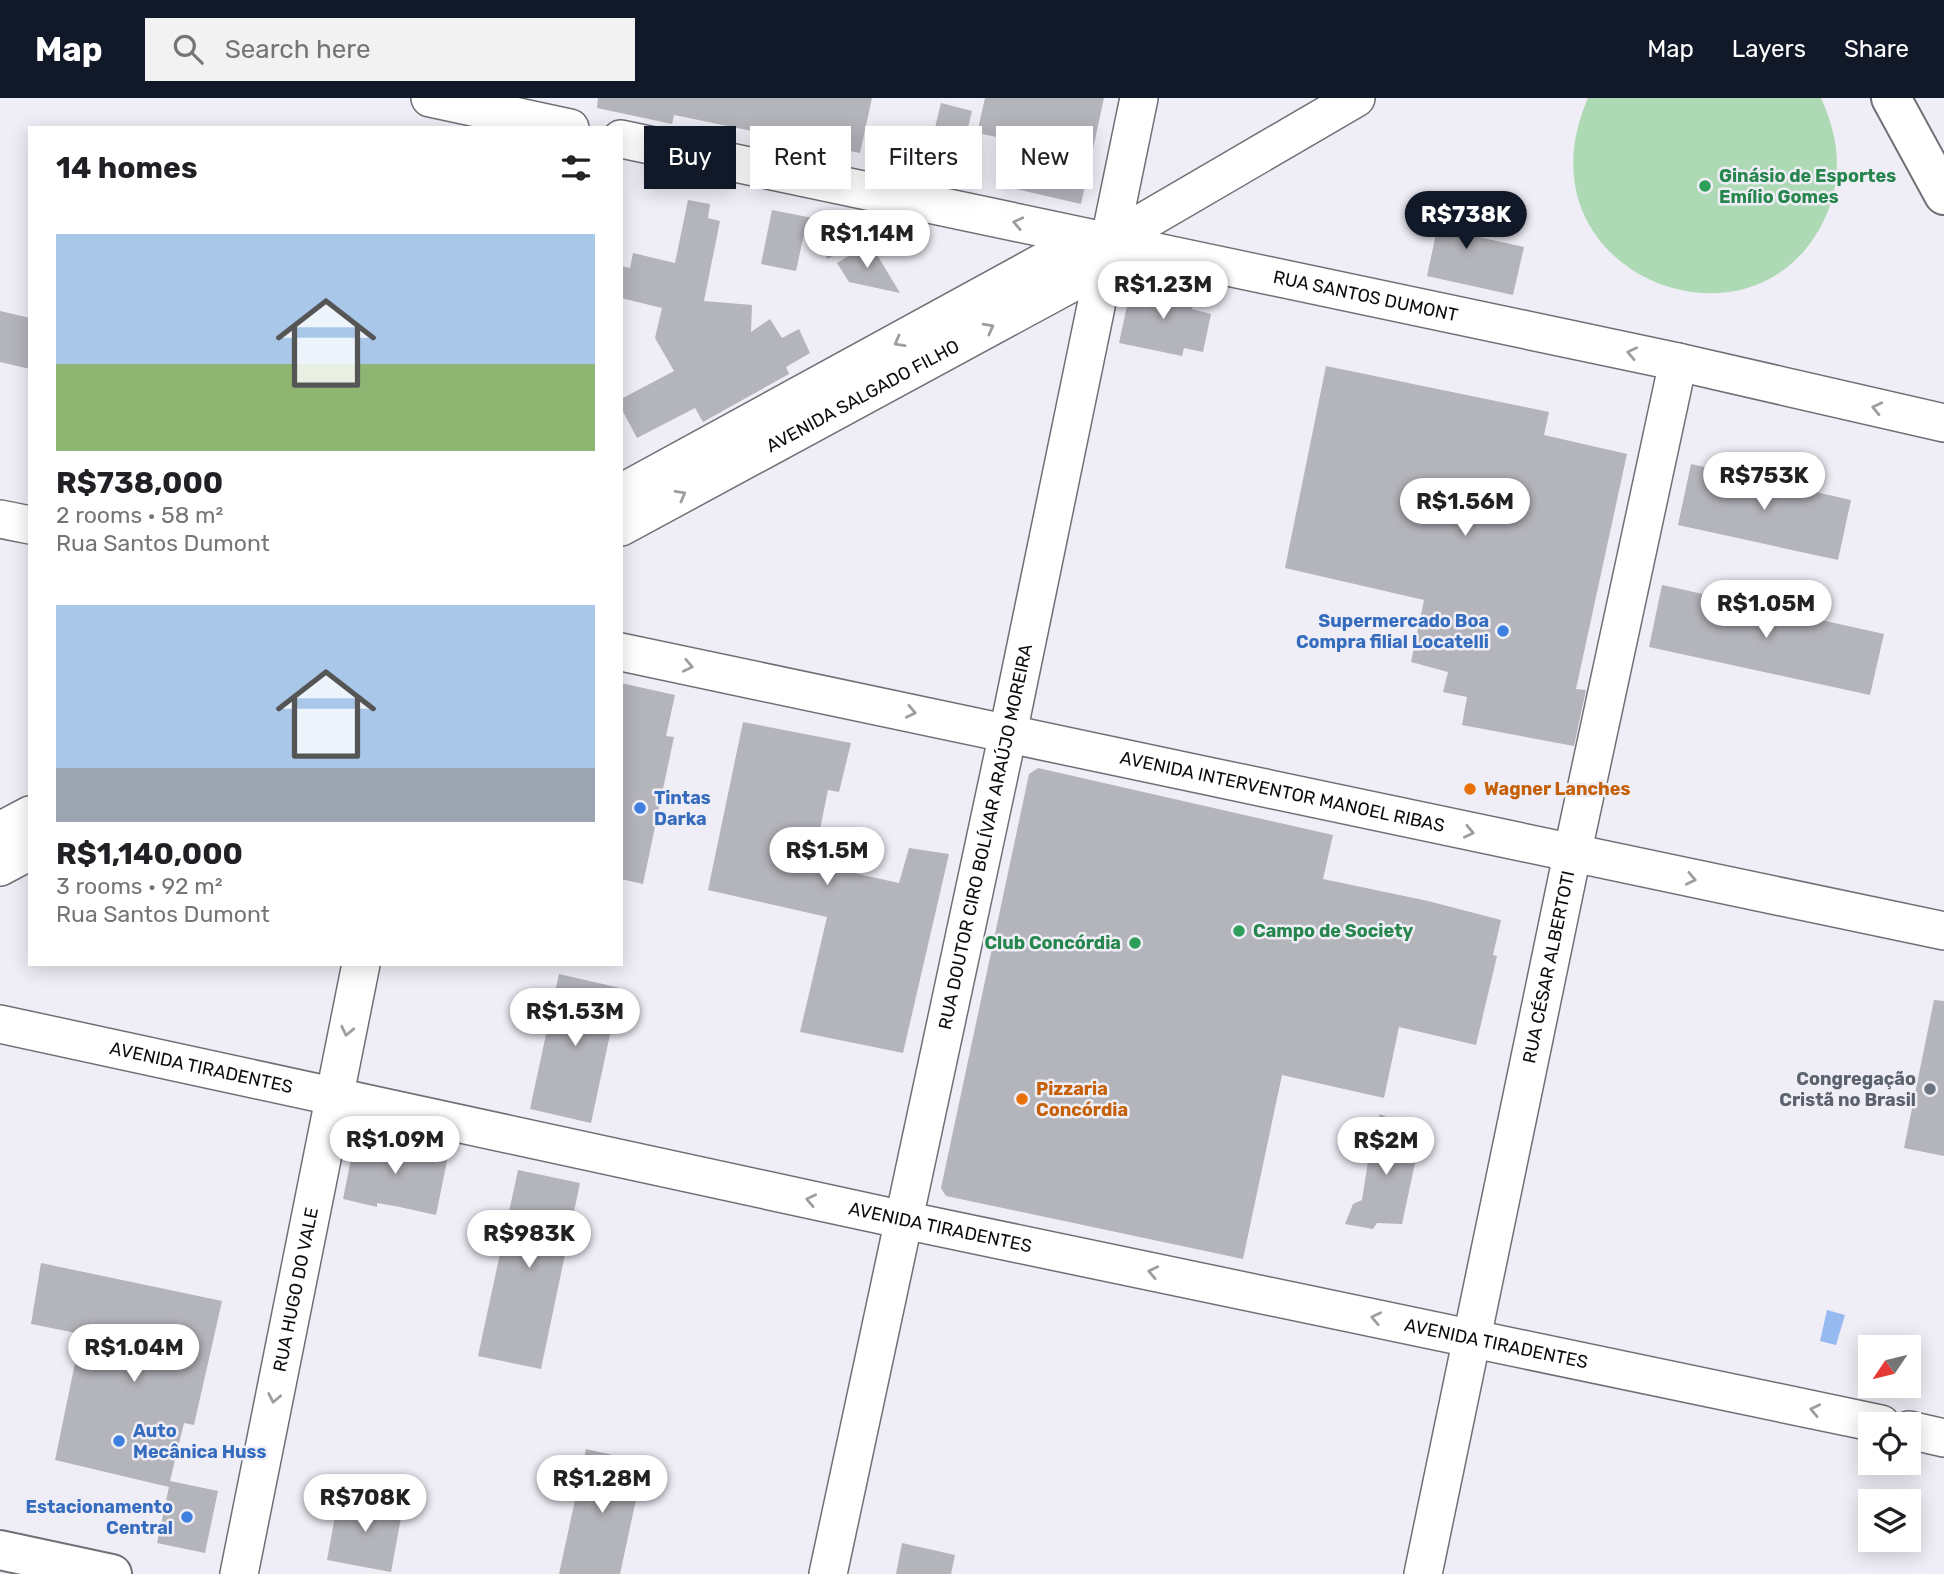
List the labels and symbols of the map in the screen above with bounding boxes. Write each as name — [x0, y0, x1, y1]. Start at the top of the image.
place label: Ginásio de Esportes Emílio Gomes — [1719, 165, 1896, 208]
marker: Ginásio de Esportes Emílio Gomes — [1697, 178, 1713, 194]
pin: R$738K — [1409, 192, 1523, 251]
pin: R$1.14M — [802, 211, 932, 270]
one-way arrow — [1012, 217, 1024, 232]
pin: R$1.23M — [1098, 262, 1228, 321]
street label: RUA SANTOS DUMONT — [1271, 266, 1460, 326]
one-way arrow — [982, 323, 994, 336]
one-way arrow — [893, 334, 906, 347]
street label: AVENIDA SALGADO FILHO — [762, 335, 963, 457]
one-way arrow — [1626, 346, 1638, 361]
one-way arrow — [1872, 402, 1884, 416]
pin: R$753K — [1707, 452, 1821, 512]
pin: R$1.56M — [1400, 478, 1530, 538]
one-way arrow — [674, 490, 686, 503]
pin: R$1.05M — [1701, 580, 1831, 640]
place label: Supermercado Boa Compra filial Locatelli — [1296, 610, 1489, 653]
marker: Supermercado Boa Compra filial Locatelli — [1495, 623, 1511, 639]
street label: RUA DOUTOR CIRO BOLÍVAR ARAÚJO MOREIRA — [934, 642, 1037, 1031]
one-way arrow — [682, 658, 694, 673]
one-way arrow — [905, 704, 917, 719]
street label: AVENIDA INTERVENTOR MANOEL RIBAS — [1118, 747, 1447, 837]
place label: Wagner Lanches — [1484, 778, 1631, 800]
marker: Wagner Lanches — [1462, 781, 1478, 797]
place label: Tintas Darka — [654, 787, 711, 830]
marker: Tintas Darka — [632, 800, 648, 816]
one-way arrow — [1463, 824, 1475, 839]
pin: R$1.5M — [770, 828, 884, 887]
street label: RUA CÉSAR ALBERTOTI — [1518, 869, 1579, 1065]
one-way arrow — [1685, 871, 1697, 886]
place label: Campo de Society — [1253, 920, 1414, 942]
marker: Campo de Society — [1231, 923, 1247, 939]
place label: Club Concórdia — [984, 932, 1121, 954]
marker: Club Concórdia — [1127, 935, 1143, 951]
pin: R$1.53M — [510, 988, 640, 1048]
one-way arrow — [341, 1025, 356, 1037]
street label: AVENIDA TIRADENTES — [108, 1037, 295, 1098]
place label: Congregação Cristã no Brasil — [1779, 1068, 1916, 1111]
place label: Pizzaria Concórdia — [1036, 1078, 1128, 1121]
marker: Congregação Cristã no Brasil — [1922, 1081, 1938, 1097]
marker: Pizzaria Concórdia — [1014, 1091, 1030, 1107]
pin: R$1.09M — [330, 1116, 460, 1176]
pin: R$2M — [1345, 1118, 1427, 1177]
one-way arrow — [805, 1194, 817, 1209]
street label: AVENIDA TIRADENTES — [847, 1197, 1034, 1257]
street label: RUA HUGO DO VALE — [269, 1206, 323, 1374]
pin: R$983K — [472, 1210, 586, 1270]
one-way arrow — [1147, 1265, 1159, 1280]
one-way arrow — [1370, 1311, 1382, 1326]
street label: AVENIDA TIRADENTES — [1403, 1314, 1590, 1374]
pin: R$1.04M — [69, 1324, 199, 1384]
north arrow — [1858, 1335, 1922, 1398]
one-way arrow — [267, 1392, 282, 1404]
one-way arrow — [1809, 1404, 1821, 1419]
place label: Auto Mecânica Huss — [133, 1420, 267, 1463]
marker: Auto Mecânica Huss — [111, 1433, 127, 1449]
pin: R$1.28M — [537, 1456, 667, 1515]
pin: R$708K — [308, 1474, 422, 1534]
place label: Estacionamento Central — [26, 1496, 173, 1539]
marker: Estacionamento Central — [179, 1509, 195, 1525]

